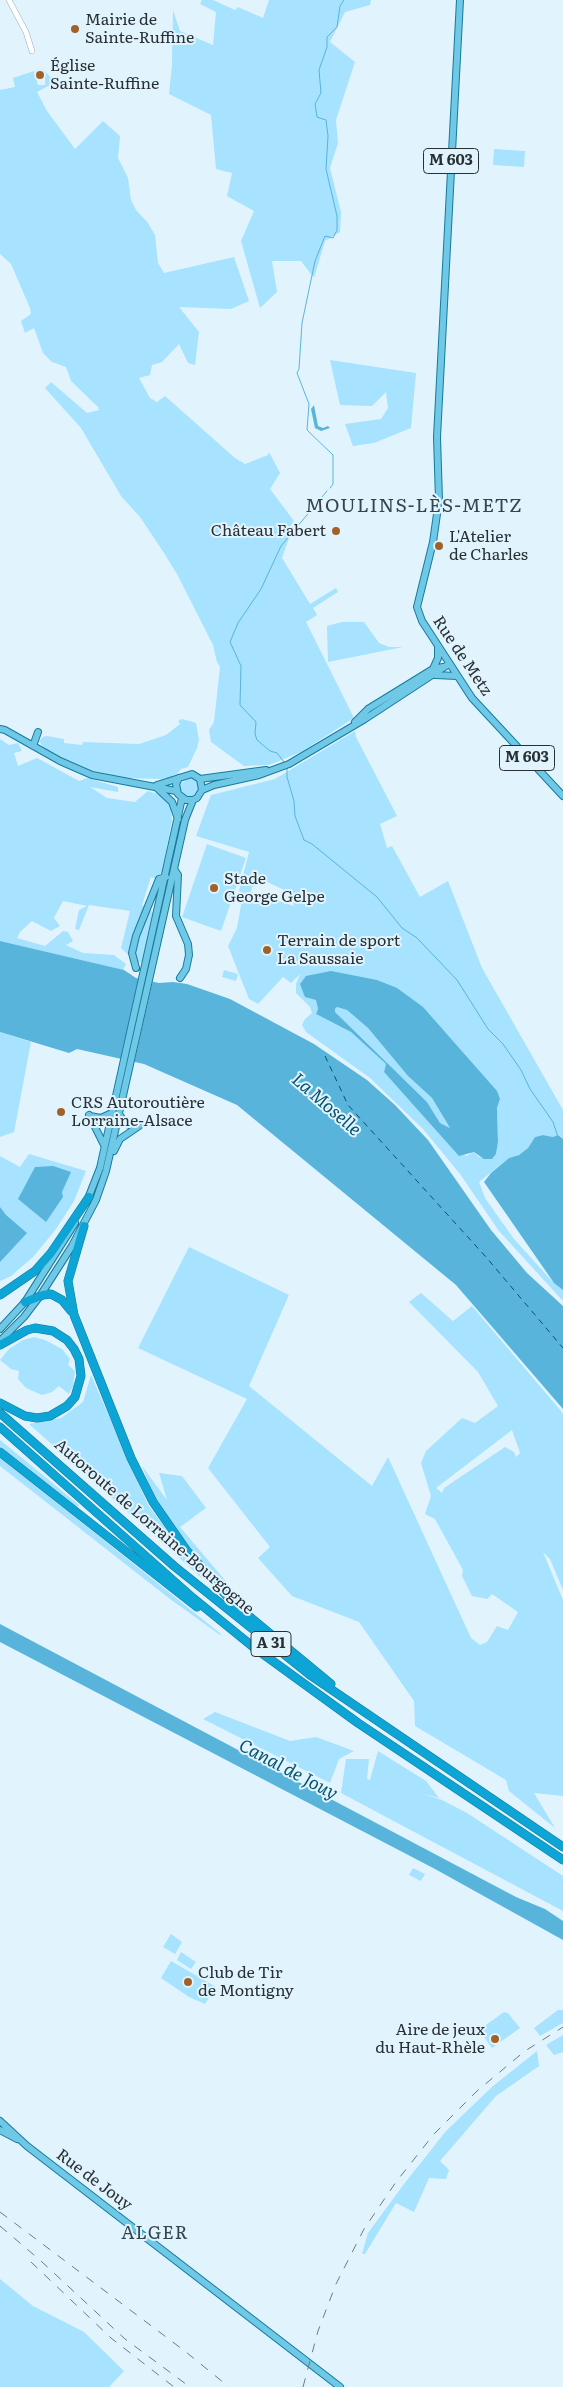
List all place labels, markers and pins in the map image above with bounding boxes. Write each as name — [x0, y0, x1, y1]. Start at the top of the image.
place label: Mairie de Sainte-Ruffine — [85, 10, 194, 48]
marker: Mairie de Sainte-Ruffine — [69, 23, 81, 35]
place label: Église Sainte-Ruffine — [50, 56, 159, 94]
marker: Église Sainte-Ruffine — [34, 69, 46, 81]
place label: Château Fabert — [211, 521, 326, 541]
marker: Château Fabert — [330, 525, 342, 537]
place label: L'Atelier de Charles — [449, 527, 528, 565]
marker: L'Atelier de Charles — [433, 540, 445, 552]
place label: Stade George Gelpe — [224, 869, 325, 907]
marker: Stade George Gelpe — [208, 882, 220, 894]
place label: Terrain de sport La Saussaie — [277, 931, 400, 969]
marker: Terrain de sport La Saussaie — [261, 944, 273, 956]
place label: CRS Autoroutière Lorraine-Alsace — [71, 1093, 205, 1131]
marker: CRS Autoroutière Lorraine-Alsace — [55, 1106, 67, 1118]
place label: Club de Tir de Montigny — [198, 1963, 294, 2001]
marker: Club de Tir de Montigny — [182, 1976, 194, 1988]
place label: Aire de jeux du Haut-Rhèle — [375, 2020, 485, 2058]
marker: Aire de jeux du Haut-Rhèle — [489, 2033, 501, 2045]

